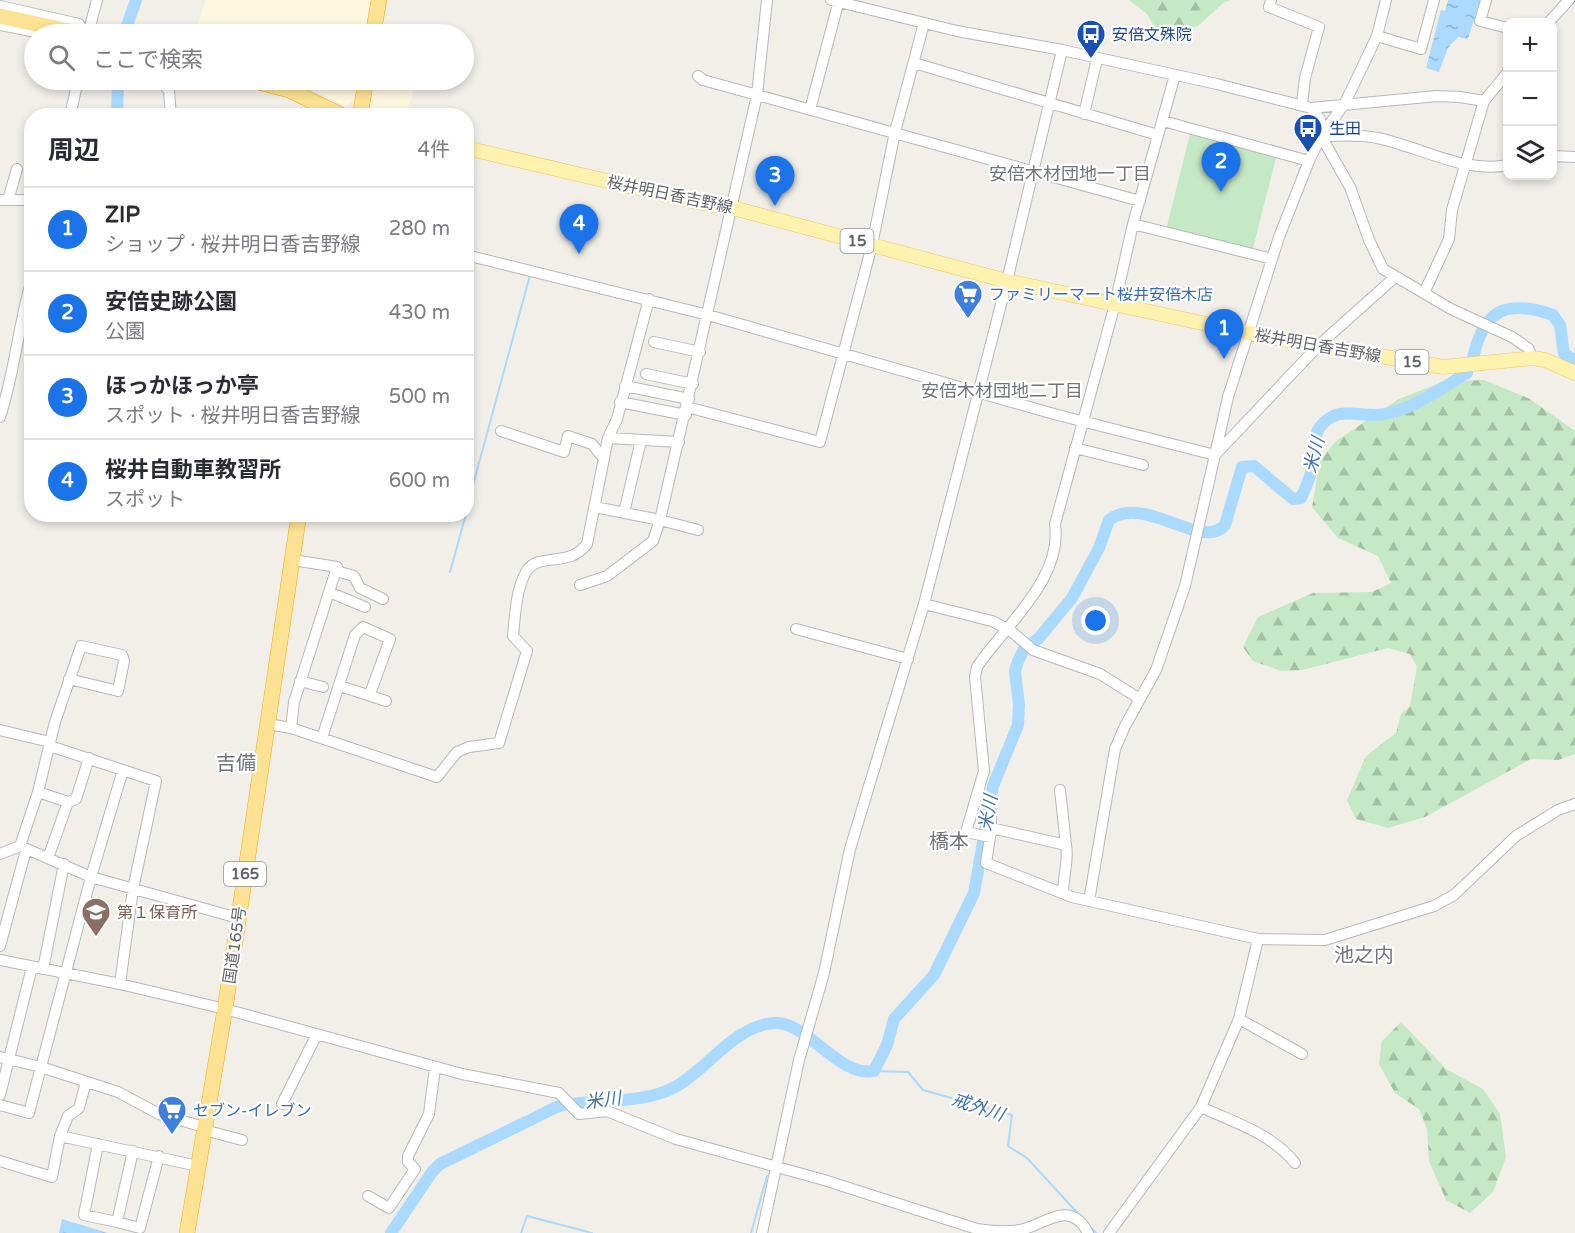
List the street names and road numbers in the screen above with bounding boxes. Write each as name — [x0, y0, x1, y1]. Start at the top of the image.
street label: 桜井明日香吉野線 — [605, 172, 734, 218]
road number: 15 — [840, 229, 874, 253]
street label: 桜井明日香吉野線 — [1253, 325, 1383, 367]
road number: 15 — [1396, 350, 1428, 374]
road number: 165 — [224, 862, 266, 886]
street label: 国道165号 — [220, 905, 250, 985]

